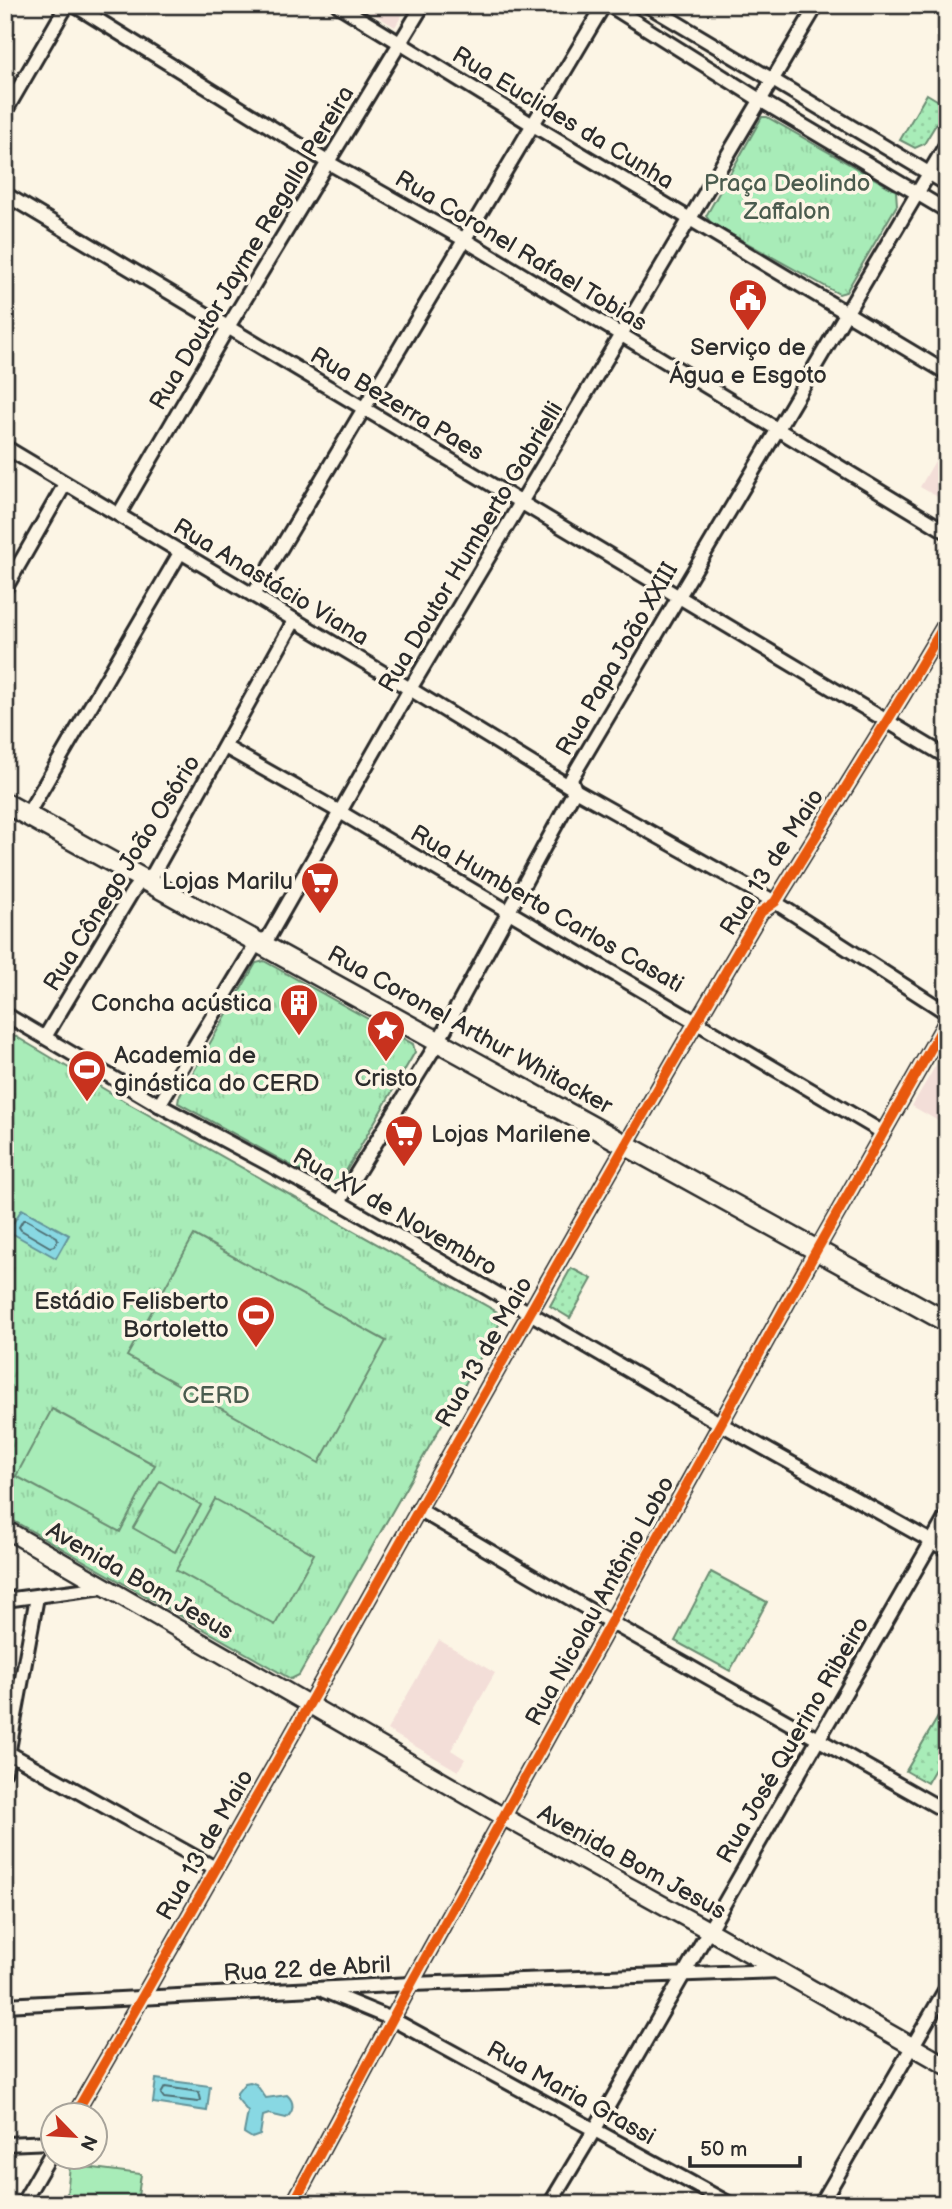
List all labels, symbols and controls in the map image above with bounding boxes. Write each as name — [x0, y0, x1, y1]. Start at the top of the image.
street label: Rua Euclides da Cunha — [447, 40, 679, 196]
street label: Rua Doutor Jayme Regallo Pereira — [143, 81, 361, 415]
street label: Rua Coronel Rafael Tobias — [390, 164, 652, 338]
park label: Praça Deolindo Zaffalon — [704, 169, 870, 226]
public building icon: Serviço de Água e Esgoto — [727, 277, 769, 332]
place label: Serviço de Água e Esgoto — [669, 333, 827, 390]
street label: Rua Bezerra Paes — [305, 341, 489, 467]
street label: Rua Doutor Humberto Gabrielli — [373, 396, 569, 698]
street label: Rua Anastácio Viana — [168, 512, 374, 652]
street label: Rua Papa João XXIII — [550, 557, 684, 761]
street label: Rua Cônego João Osório — [37, 750, 207, 996]
street label: Rua 13 de Maio — [714, 783, 830, 941]
street label: Rua Humberto Carlos Casati — [405, 819, 689, 999]
supermarket icon: Lojas Marilu — [299, 860, 341, 915]
place label: Lojas Marilu — [162, 867, 293, 896]
street label: Rua Coronel Arthur Whitacker — [322, 939, 618, 1121]
building icon: Concha acústica — [278, 982, 320, 1037]
place label: Concha acústica — [91, 989, 272, 1018]
place icon: Cristo — [365, 1008, 407, 1063]
place label: Academia de ginástica do CERD — [114, 1041, 320, 1098]
sports icon: Academia de ginástica do CERD — [66, 1048, 108, 1103]
place label: Cristo — [354, 1064, 418, 1093]
supermarket icon: Lojas Marilene — [383, 1113, 425, 1168]
place label: Lojas Marilene — [431, 1120, 591, 1149]
street label: Rua XV de Novembro — [288, 1142, 502, 1282]
street label: Rua 13 de Maio — [429, 1272, 539, 1432]
place label: Estádio Felisberto Bortoletto — [34, 1287, 229, 1344]
sports icon: Estádio Felisberto Bortoletto — [235, 1294, 277, 1349]
park label: CERD — [182, 1381, 250, 1410]
street label: Rua Nicolau Antônio Lobo — [519, 1471, 681, 1731]
street label: Avenida Bom Jesus — [41, 1516, 239, 1646]
street label: Rua José Querino Ribeiro — [710, 1612, 876, 1868]
street label: Rua 13 de Maio — [150, 1765, 260, 1925]
street label: Avenida Bom Jesus — [533, 1798, 731, 1926]
street label: Rua 22 de Abril — [223, 1950, 391, 1988]
street label: Rua Maria Grassi — [482, 2035, 660, 2151]
north arrow — [38, 2100, 108, 2170]
scale bar — [690, 2125, 800, 2169]
text: N — [75, 2131, 101, 2154]
text: 50 m — [700, 2137, 747, 2162]

